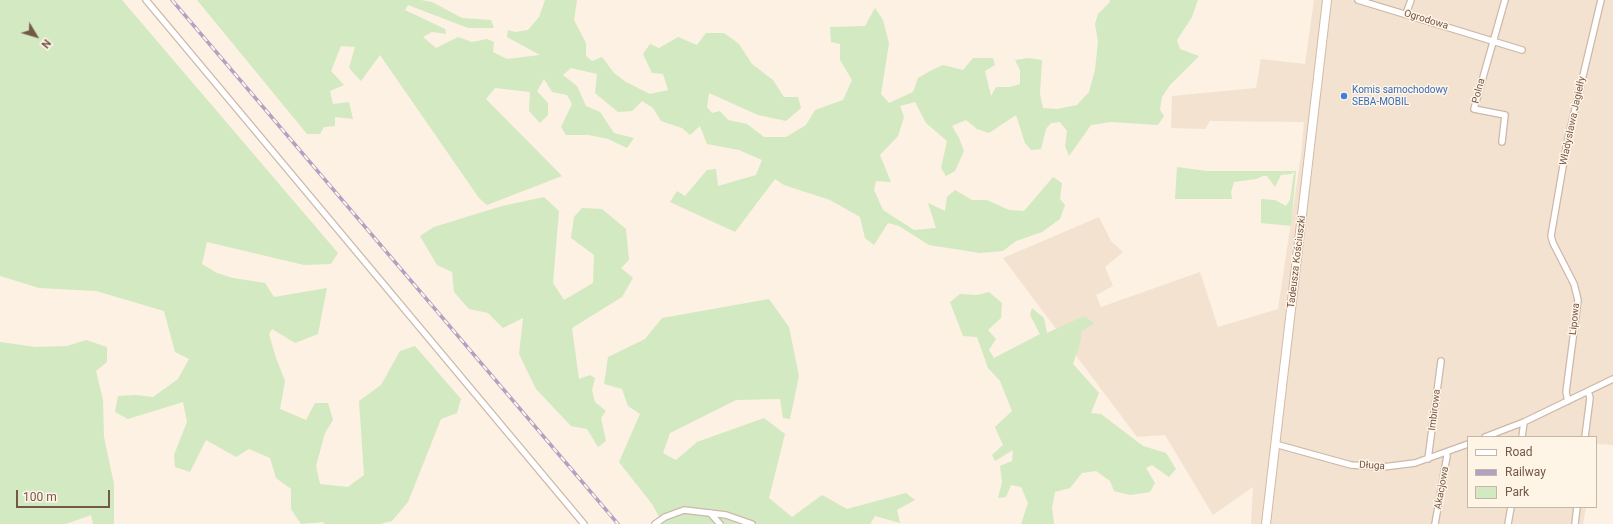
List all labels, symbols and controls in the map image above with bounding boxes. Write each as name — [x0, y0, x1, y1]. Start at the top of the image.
street label: Ogrodowa — [1402, 8, 1450, 32]
north arrow — [16, 16, 56, 56]
text: N — [38, 37, 53, 51]
street label: Władysława Jagiełły — [1558, 75, 1588, 167]
street label: Polna — [1470, 77, 1488, 105]
place label: Komis samochodowy SEBA-MOBIL — [1352, 84, 1448, 108]
marker: Komis samochodowy SEBA-MOBIL — [1339, 91, 1349, 101]
street label: Tadeusza Kościuszki — [1285, 215, 1309, 309]
street label: Lipowa — [1567, 302, 1583, 336]
street label: Imbirowa — [1427, 389, 1443, 431]
legend — [1467, 436, 1597, 508]
text: Road — [1505, 445, 1533, 459]
street label: Długa — [1359, 459, 1385, 473]
text: Railway — [1505, 465, 1546, 479]
street label: Akacjowa — [1432, 466, 1452, 510]
scale bar — [18, 482, 112, 508]
text: Park — [1505, 485, 1529, 499]
text: 100 m — [23, 490, 57, 504]

